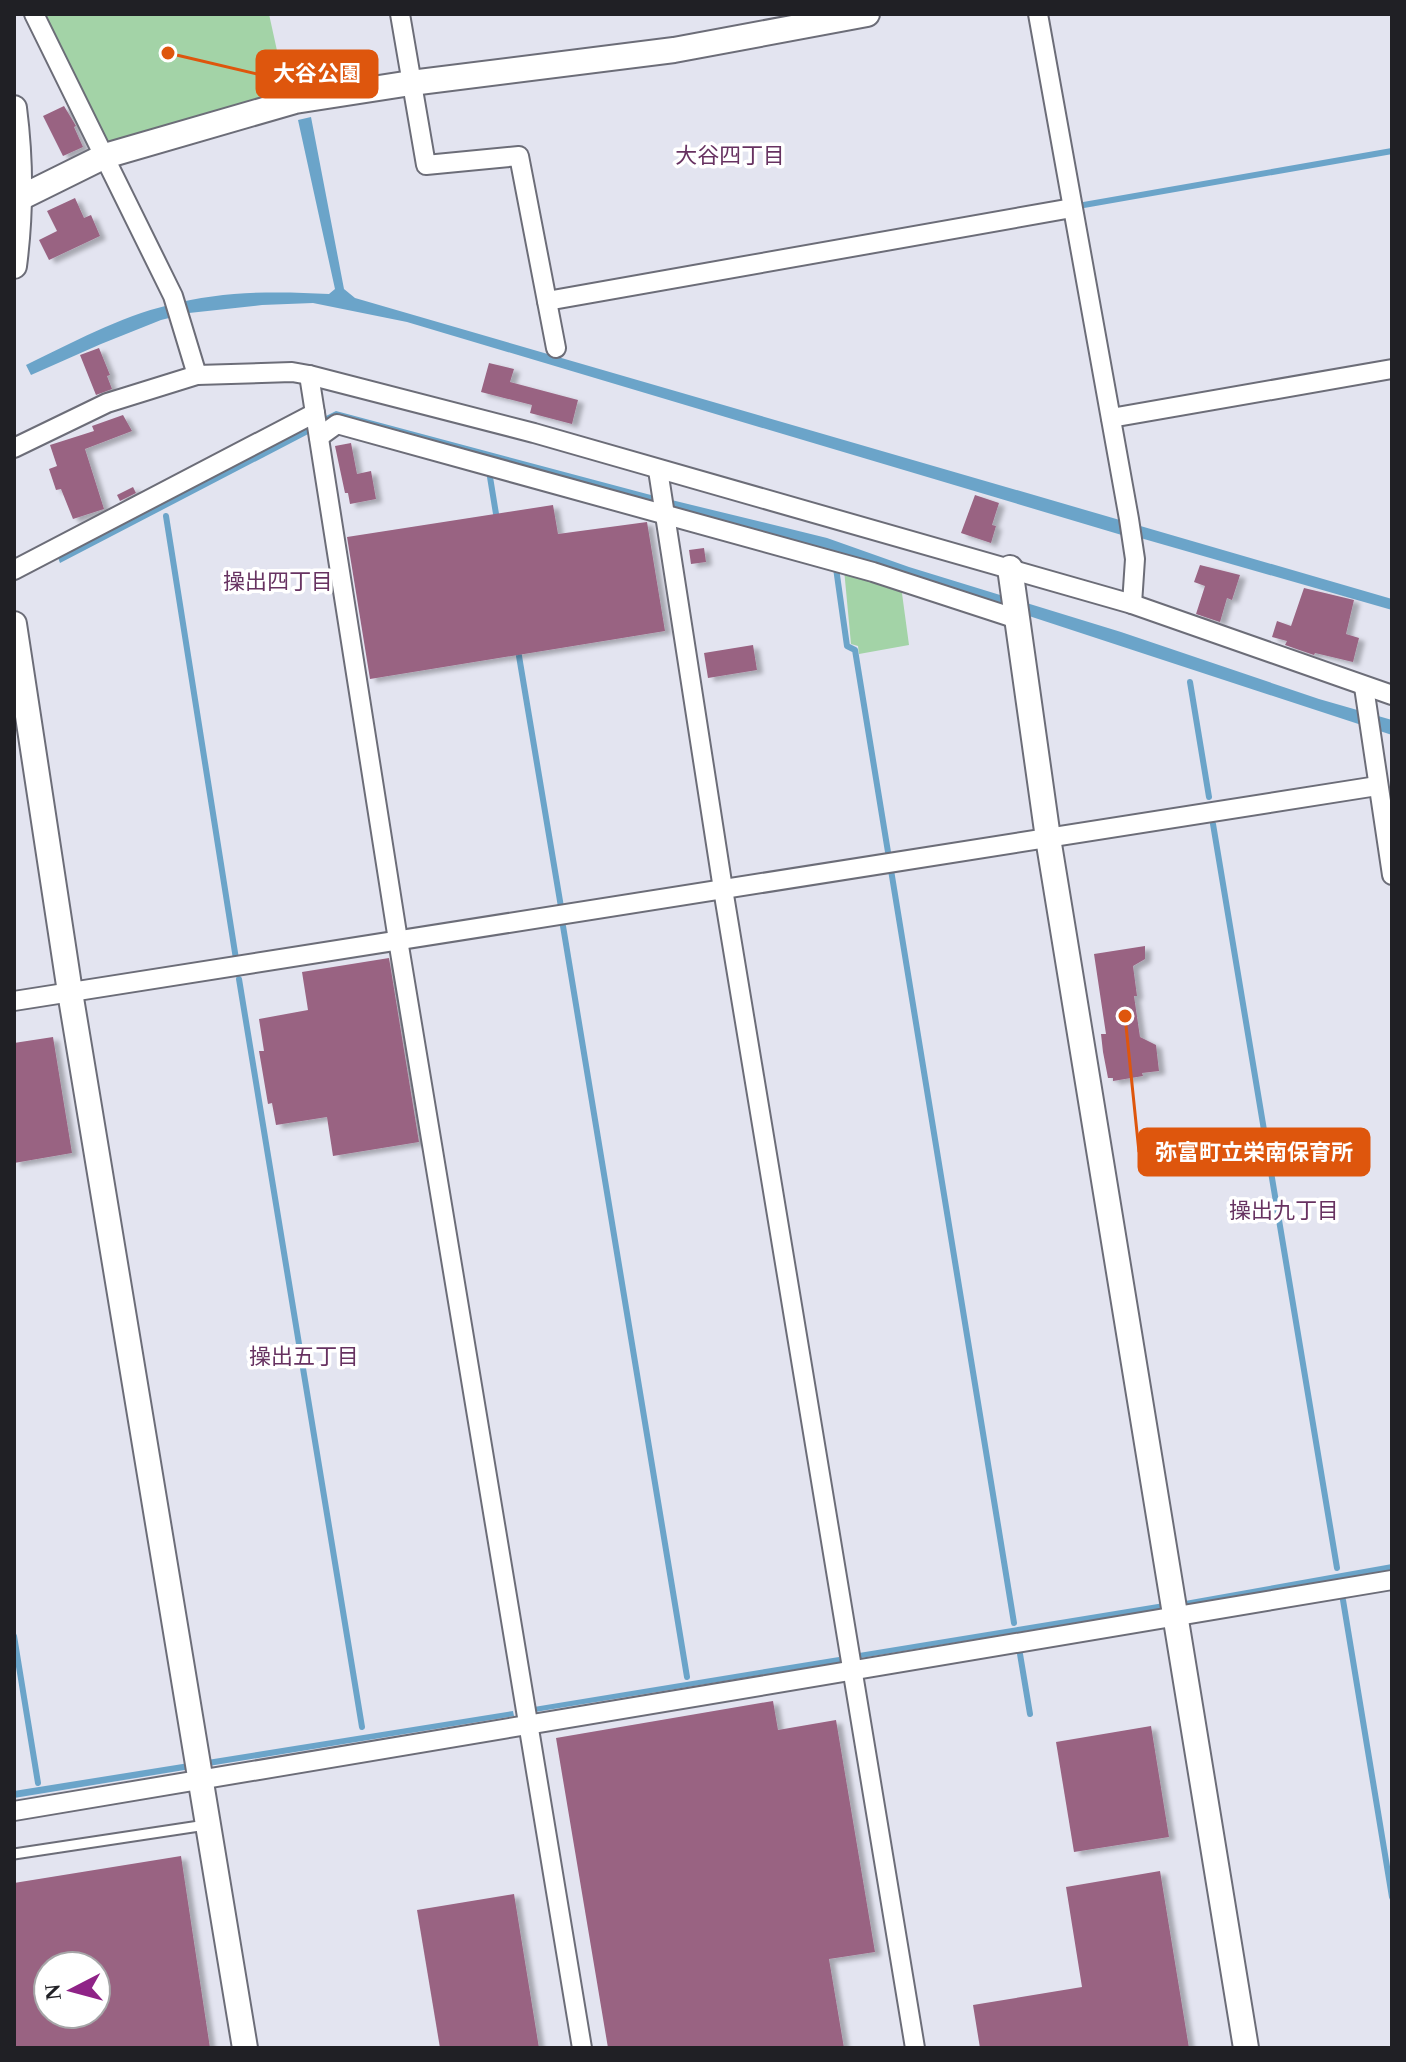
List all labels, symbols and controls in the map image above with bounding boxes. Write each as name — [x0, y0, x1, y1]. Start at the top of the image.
callout: 大谷公園 — [257, 51, 377, 97]
text: 大谷公園 — [273, 61, 361, 86]
district label: 大谷四丁目 — [675, 143, 785, 168]
district label: 操出四丁目 — [223, 569, 333, 594]
callout: 弥富町立栄南保育所 — [1139, 1129, 1369, 1175]
text: 弥富町立栄南保育所 — [1155, 1140, 1353, 1165]
district label: 操出九丁目 — [1229, 1198, 1339, 1223]
district label: 操出五丁目 — [249, 1344, 359, 1369]
north arrow — [32, 1950, 112, 2030]
text: N — [39, 1983, 66, 2001]

